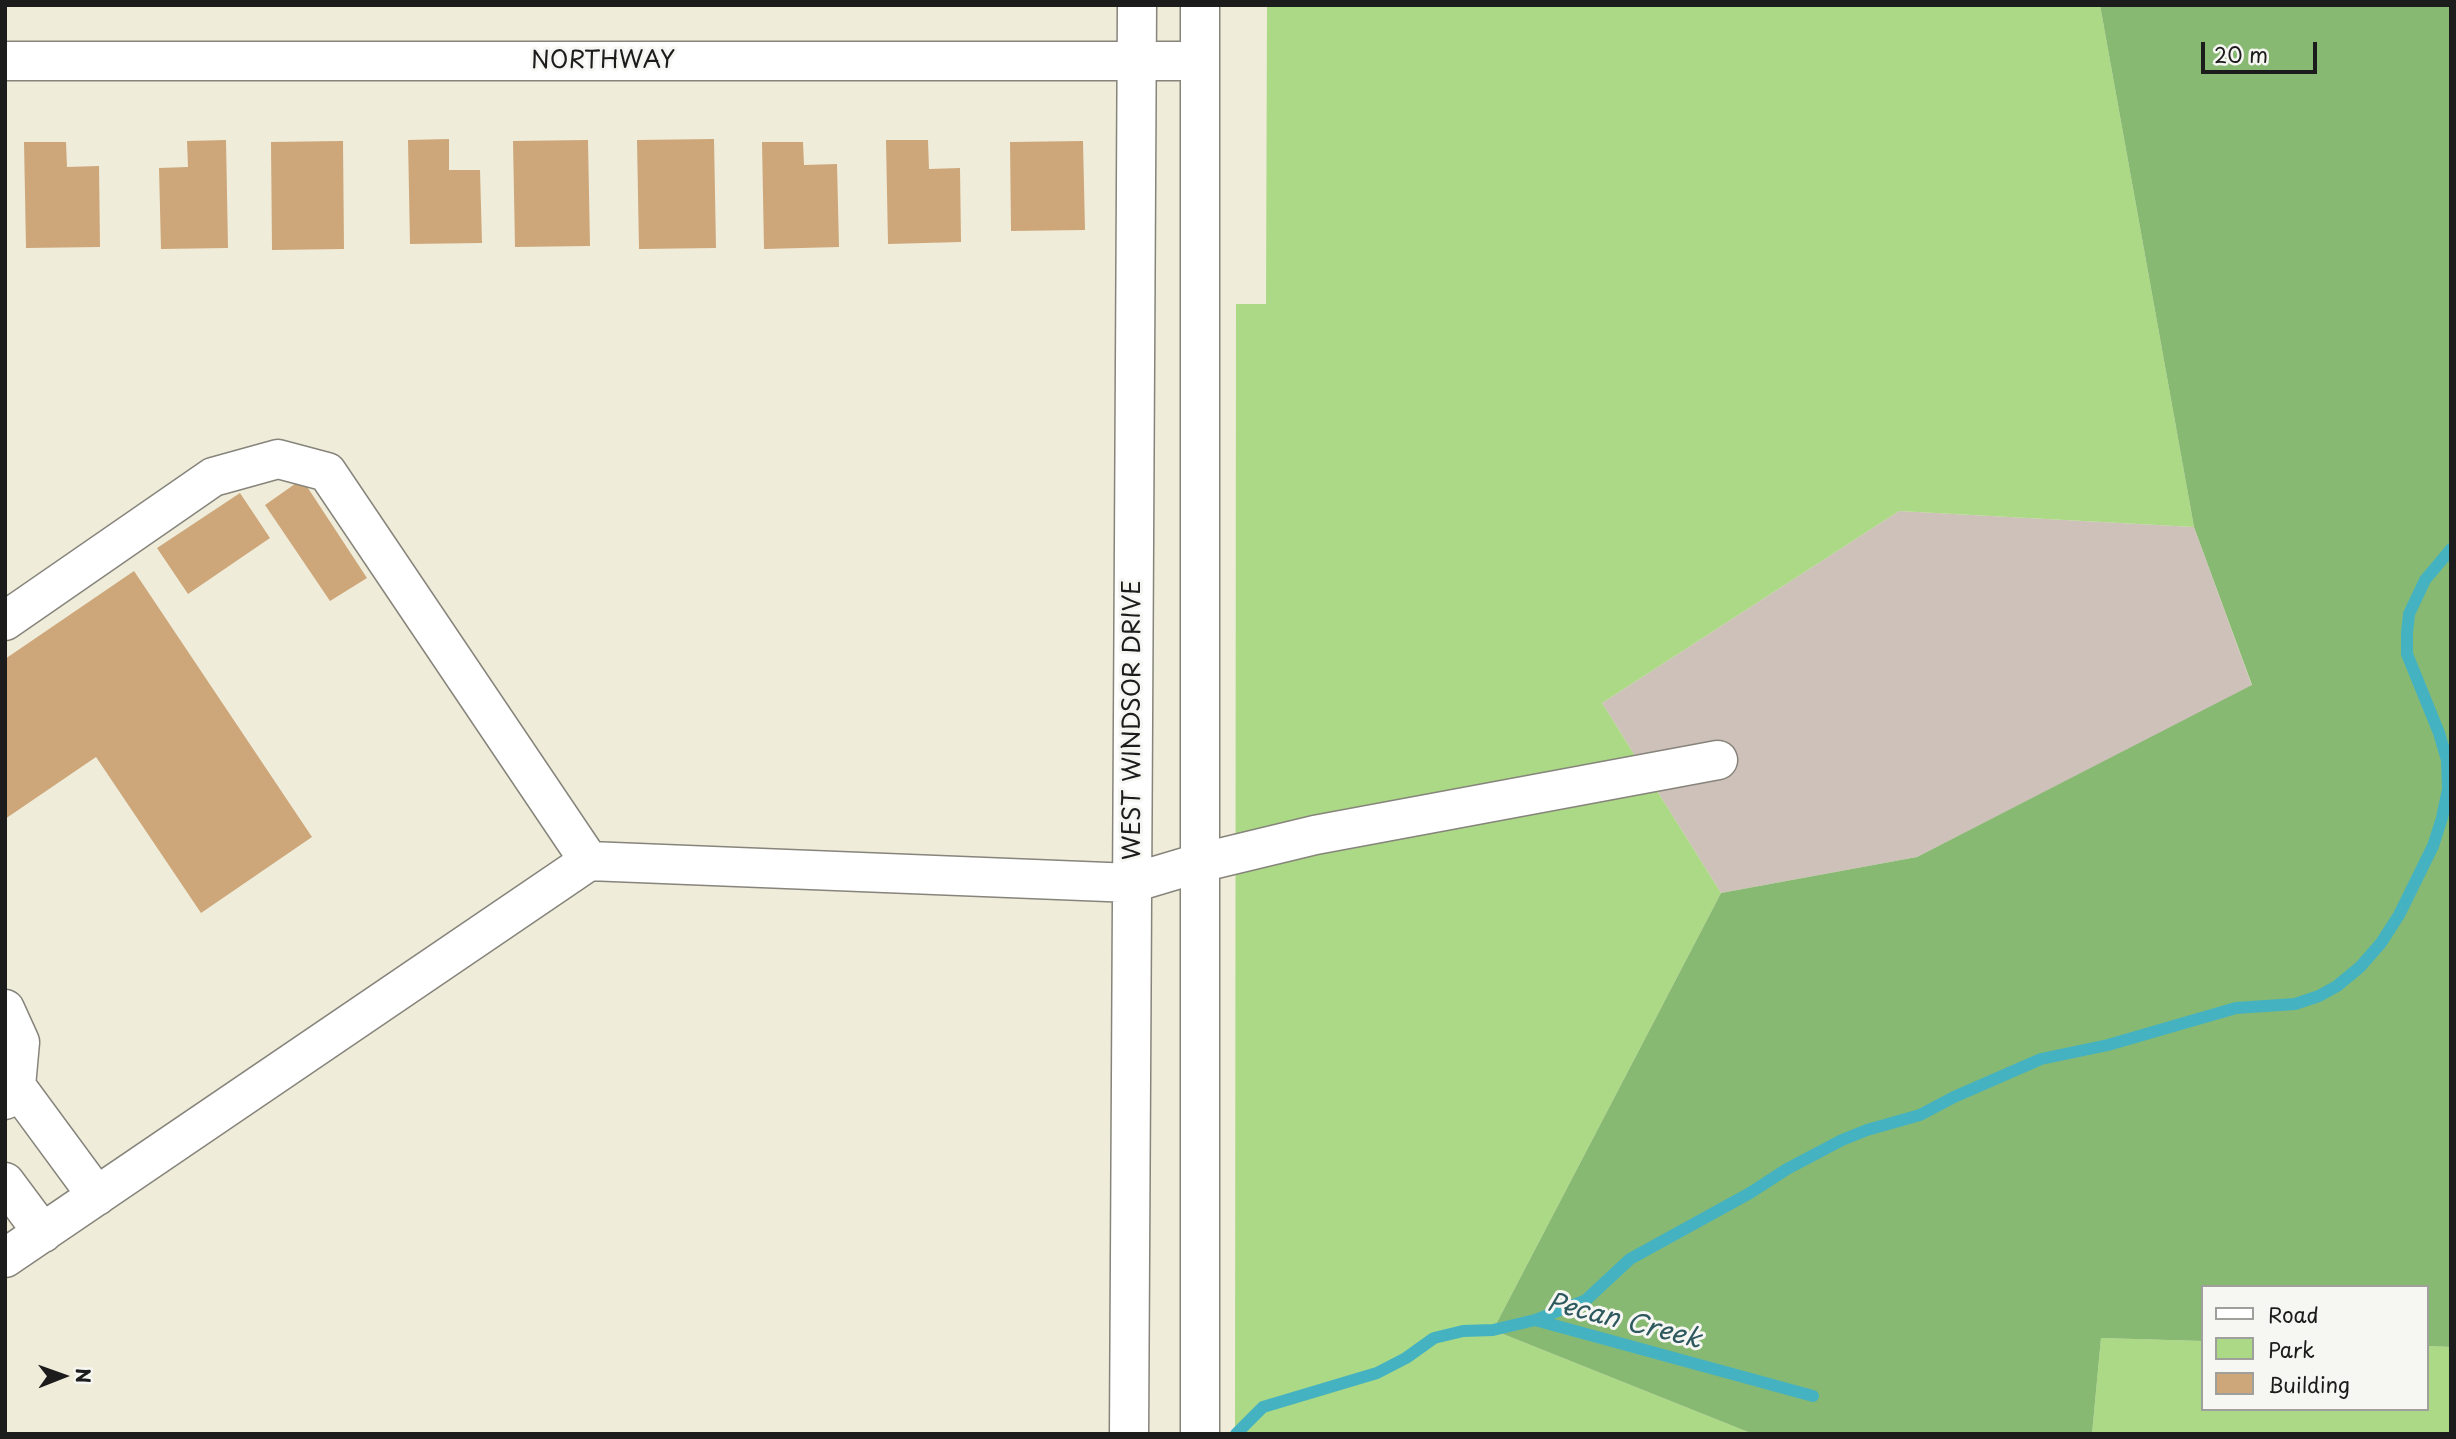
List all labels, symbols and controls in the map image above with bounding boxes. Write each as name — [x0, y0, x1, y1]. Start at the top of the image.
scale bar — [2204, 28, 2320, 72]
text: 20 m — [2214, 38, 2268, 70]
street label: NORTHWAY — [531, 47, 675, 75]
street label: WEST WINDSOR DRIVE — [1119, 580, 1147, 860]
legend — [2200, 1285, 2428, 1411]
water label: Pecan Creek — [1544, 1288, 1704, 1356]
text: Road — [2268, 1298, 2319, 1330]
text: Park — [2268, 1333, 2315, 1365]
north arrow — [28, 1341, 98, 1411]
text: N — [70, 1368, 98, 1383]
text: Building — [2268, 1368, 2350, 1400]

